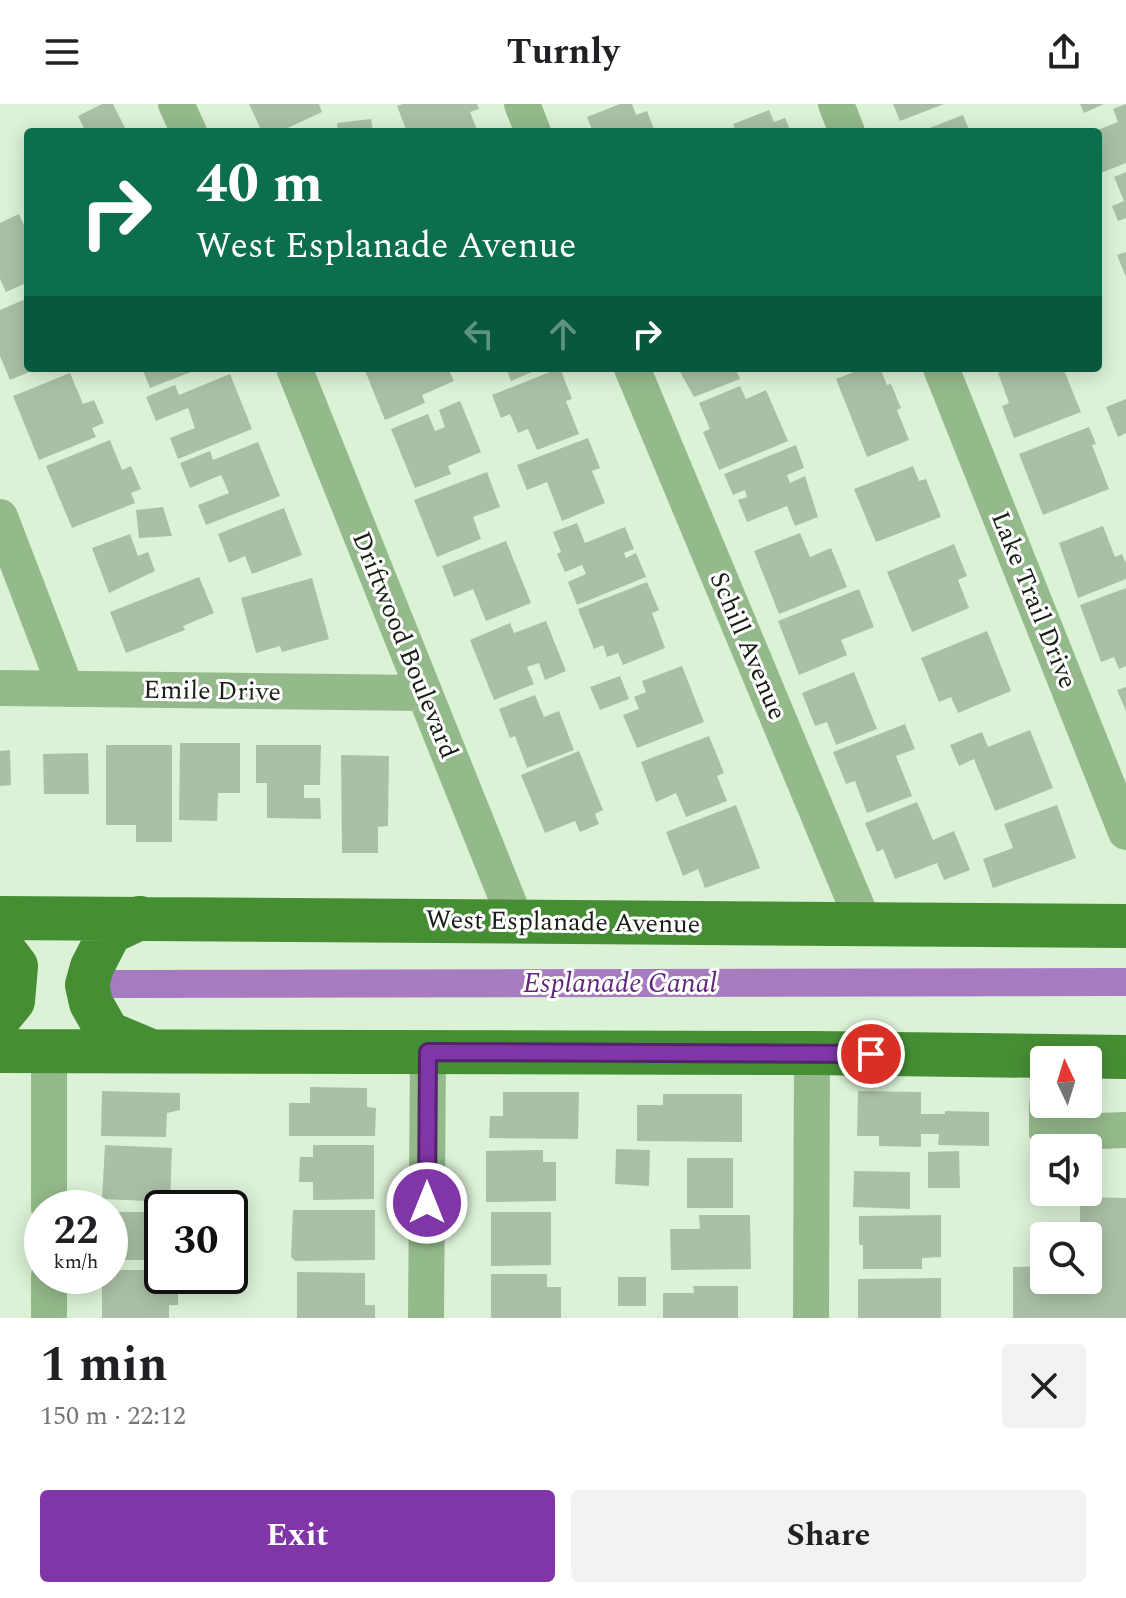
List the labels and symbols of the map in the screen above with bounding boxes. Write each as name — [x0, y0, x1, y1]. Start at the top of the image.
street label: Lake Trail Drive — [980, 505, 1088, 695]
street label: Driftwood Boulevard — [341, 525, 469, 765]
street label: Schill Avenue — [699, 566, 797, 726]
street label: Emile Drive — [143, 670, 281, 712]
street label: West Esplanade Avenue — [425, 900, 701, 944]
water label: Esplanade Canal — [523, 962, 717, 1005]
pin — [837, 1020, 905, 1088]
north arrow — [1030, 1046, 1102, 1118]
position arrow — [385, 1161, 469, 1245]
speed limit sign: 30 — [144, 1190, 248, 1294]

